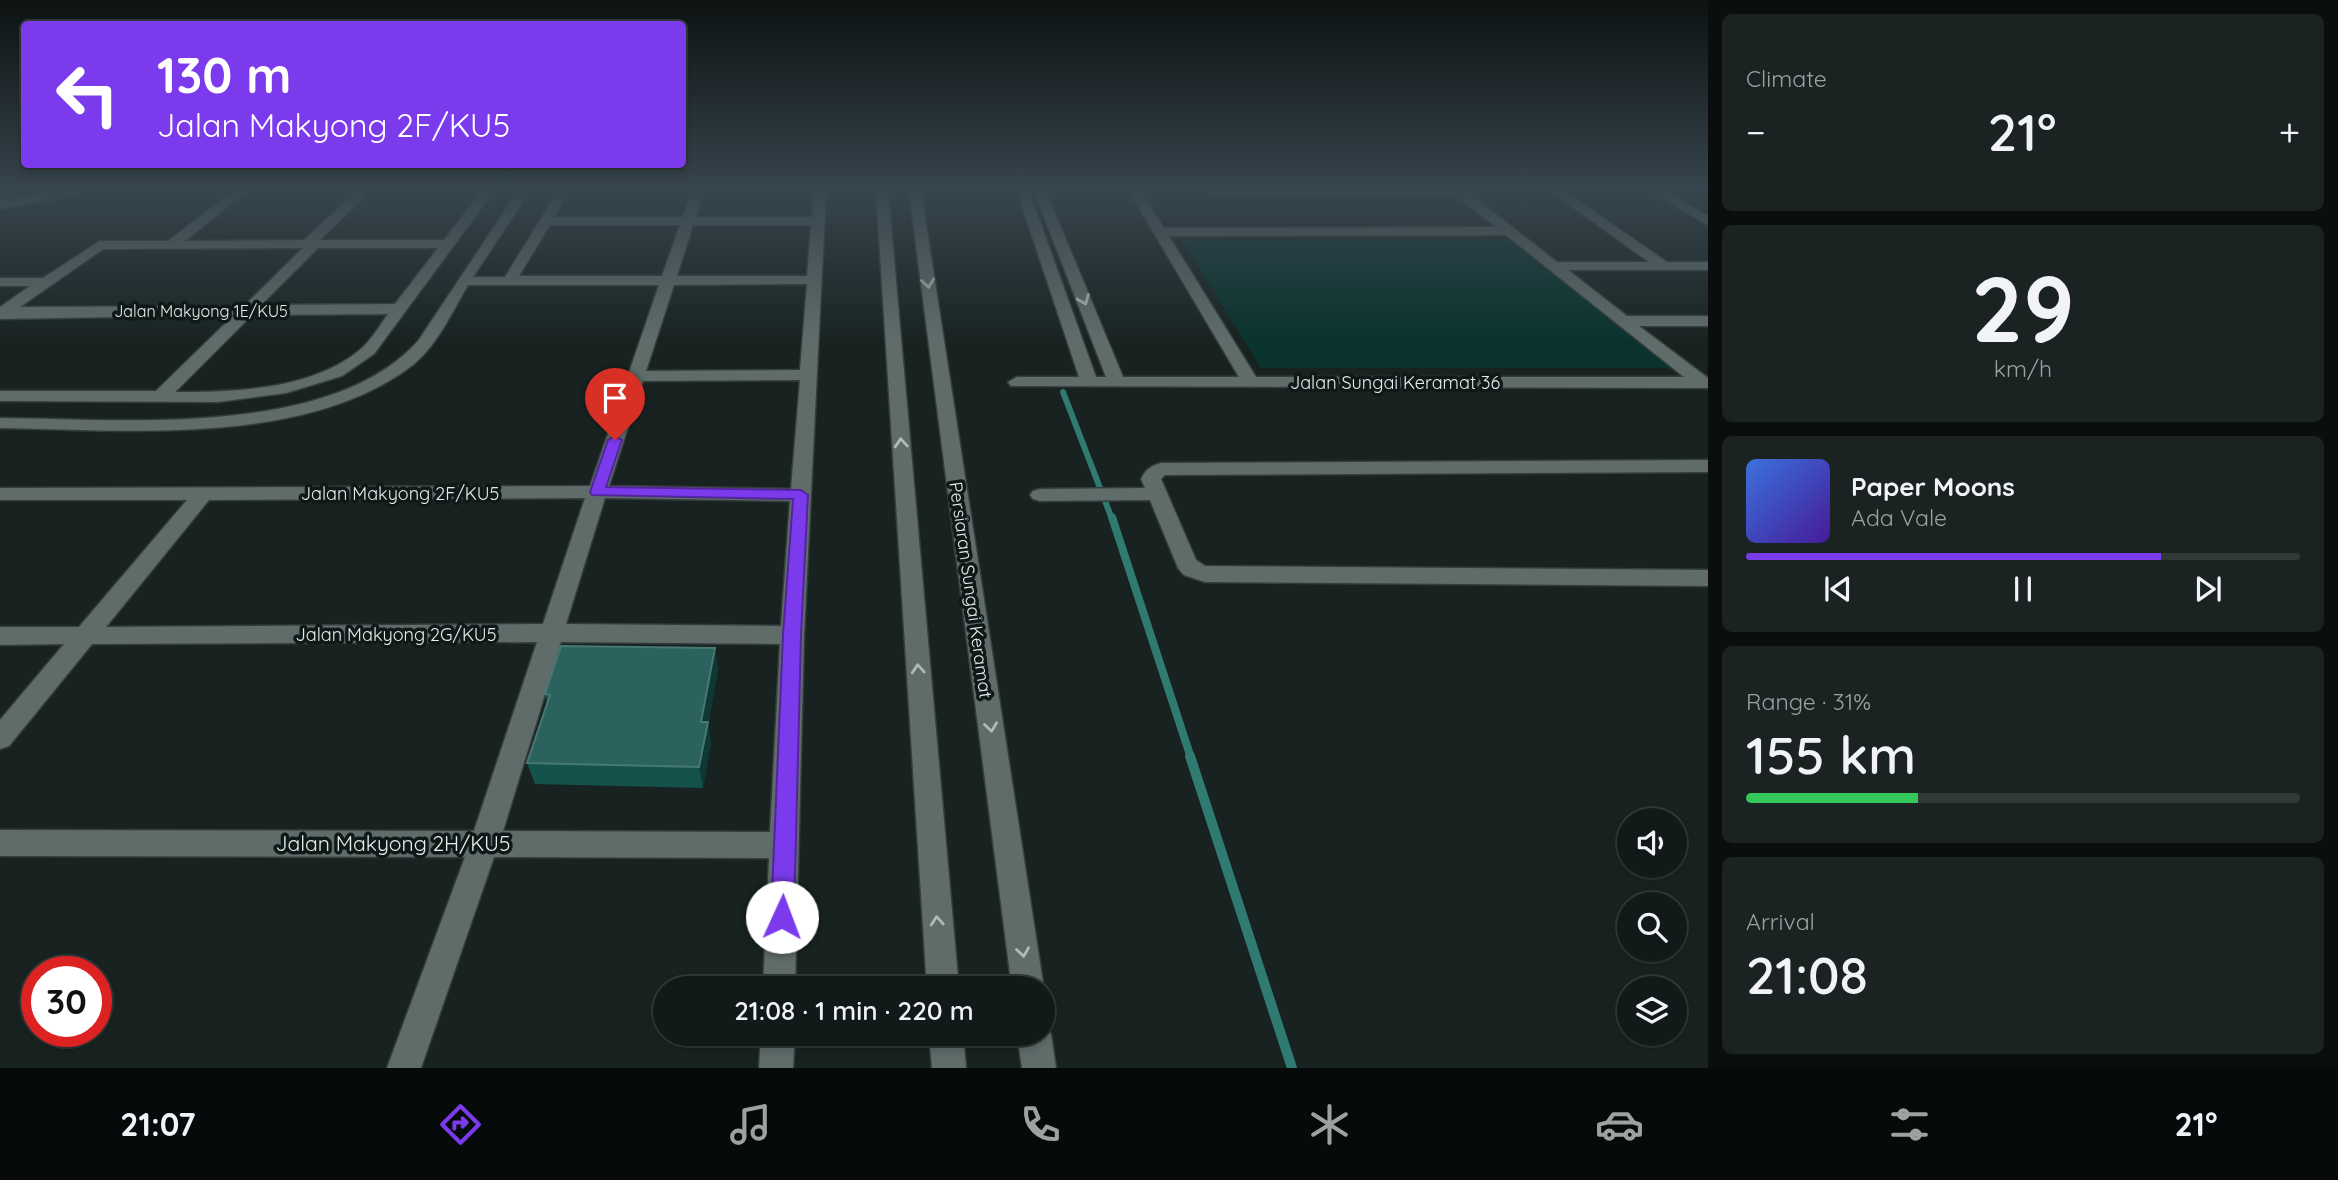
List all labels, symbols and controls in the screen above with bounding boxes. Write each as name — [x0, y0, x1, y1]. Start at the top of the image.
text: 130 m — [157, 44, 291, 105]
icon: left — [42, 49, 133, 140]
text: Climate — [1746, 64, 1827, 93]
text: 21° — [1988, 99, 2056, 164]
text: Jalan Makyong 2F/KU5 — [157, 105, 510, 145]
text: − — [1746, 108, 1766, 156]
text: + — [2279, 108, 2300, 156]
text: 29 — [1971, 251, 2075, 365]
one-way arrow — [920, 277, 935, 289]
one-way arrow — [1075, 293, 1089, 305]
street label: Jalan Makyong 1E/KU5 — [114, 301, 288, 321]
text: km/h — [1994, 354, 2052, 383]
pin — [585, 368, 645, 440]
street label: Jalan Sungai Keramat 36 — [1290, 371, 1500, 394]
icon: arrive — [596, 379, 634, 417]
one-way arrow — [894, 437, 909, 448]
text: Paper Moons — [1851, 470, 2015, 503]
street label: Persiaran Sungai Keramat — [944, 480, 998, 700]
street label: Jalan Makyong 2F/KU5 — [301, 482, 499, 505]
text: Ada Vale — [1851, 503, 1947, 532]
icon: previous — [1819, 570, 1857, 608]
icon: pause — [2004, 570, 2042, 608]
icon: next — [2189, 570, 2227, 608]
street label: Jalan Makyong 2G/KU5 — [296, 623, 496, 646]
one-way arrow — [911, 664, 926, 675]
text: Range · 31% — [1746, 687, 1871, 716]
one-way arrow — [983, 721, 998, 732]
text: 155 km — [1746, 722, 1916, 787]
map controls — [1617, 808, 1687, 1046]
button: sound — [1617, 808, 1687, 878]
street label: Jalan Makyong 2H/KU5 — [276, 830, 510, 856]
position arrow — [745, 880, 819, 954]
button: search — [1617, 892, 1687, 962]
text: Arrival — [1746, 907, 1815, 936]
one-way arrow — [930, 915, 945, 926]
text: 21:08 — [1746, 942, 1868, 1007]
one-way arrow — [1015, 946, 1030, 958]
speed limit sign: 30 — [21, 956, 112, 1047]
button: layers — [1617, 976, 1687, 1046]
text: 21:08 · 1 min · 220 m — [734, 994, 974, 1027]
icon: directions — [436, 1100, 485, 1149]
icon: music — [726, 1100, 775, 1149]
icon: phone — [1016, 1100, 1065, 1149]
icon: climate — [1305, 1100, 1354, 1149]
icon: car — [1595, 1100, 1644, 1149]
icon: filters — [1885, 1100, 1934, 1149]
text: 21:07 — [120, 1104, 196, 1144]
text: 21° — [2174, 1104, 2218, 1144]

